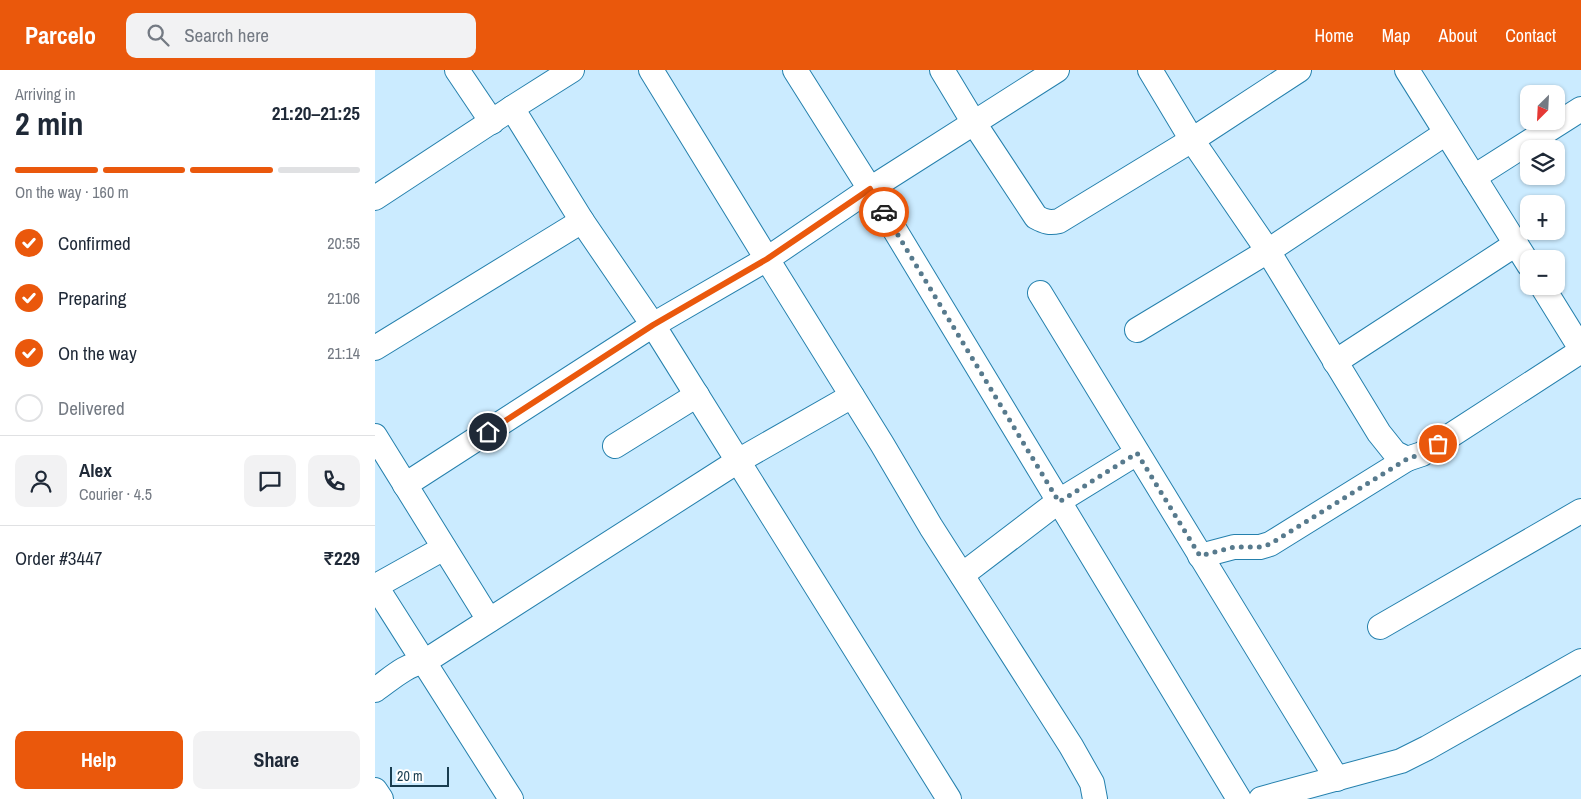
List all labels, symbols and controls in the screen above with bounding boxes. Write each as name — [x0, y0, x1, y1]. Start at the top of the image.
search box — [126, 13, 476, 58]
text: Parcelo — [25, 19, 96, 51]
icon: search — [144, 21, 172, 49]
text: Search here — [184, 22, 269, 48]
text: Home — [1314, 23, 1354, 48]
text: Map — [1382, 23, 1411, 48]
text: About — [1439, 23, 1477, 48]
text: Contact — [1505, 23, 1556, 48]
text: Arriving in — [15, 83, 76, 105]
north arrow — [1520, 85, 1565, 130]
map controls — [1520, 85, 1565, 295]
text: 21:20–21:25 — [272, 100, 360, 126]
text: 2 min — [15, 102, 84, 145]
button: layers — [1520, 140, 1565, 185]
text: On the way · 160 m — [15, 181, 129, 203]
courier — [859, 187, 909, 237]
button: + — [1520, 195, 1565, 240]
icon: car — [870, 198, 898, 226]
icon: check — [15, 229, 43, 257]
text: Confirmed — [58, 230, 131, 256]
text: 20:55 — [327, 232, 360, 254]
button: − — [1520, 250, 1565, 295]
icon: check — [15, 284, 43, 312]
text: Preparing — [58, 285, 126, 311]
text: 21:06 — [327, 287, 360, 309]
icon: check — [15, 339, 43, 367]
text: On the way — [58, 340, 137, 366]
text: 21:14 — [327, 342, 360, 364]
text: Delivered — [58, 395, 125, 421]
pin — [467, 411, 509, 453]
icon: home — [474, 418, 502, 446]
pin — [1417, 423, 1459, 465]
icon: bag — [1424, 430, 1452, 458]
button: person — [15, 455, 67, 507]
button: chat — [244, 455, 296, 507]
button: phone — [308, 455, 360, 507]
text: Alex — [79, 457, 112, 483]
text: Courier · 4.5 — [79, 483, 152, 505]
text: Order #3447 — [15, 545, 102, 571]
text: ₹229 — [323, 545, 360, 571]
button: Help — [15, 731, 183, 789]
button: Share — [193, 731, 360, 789]
scale bar — [390, 764, 449, 787]
text: 20 m — [397, 767, 423, 785]

